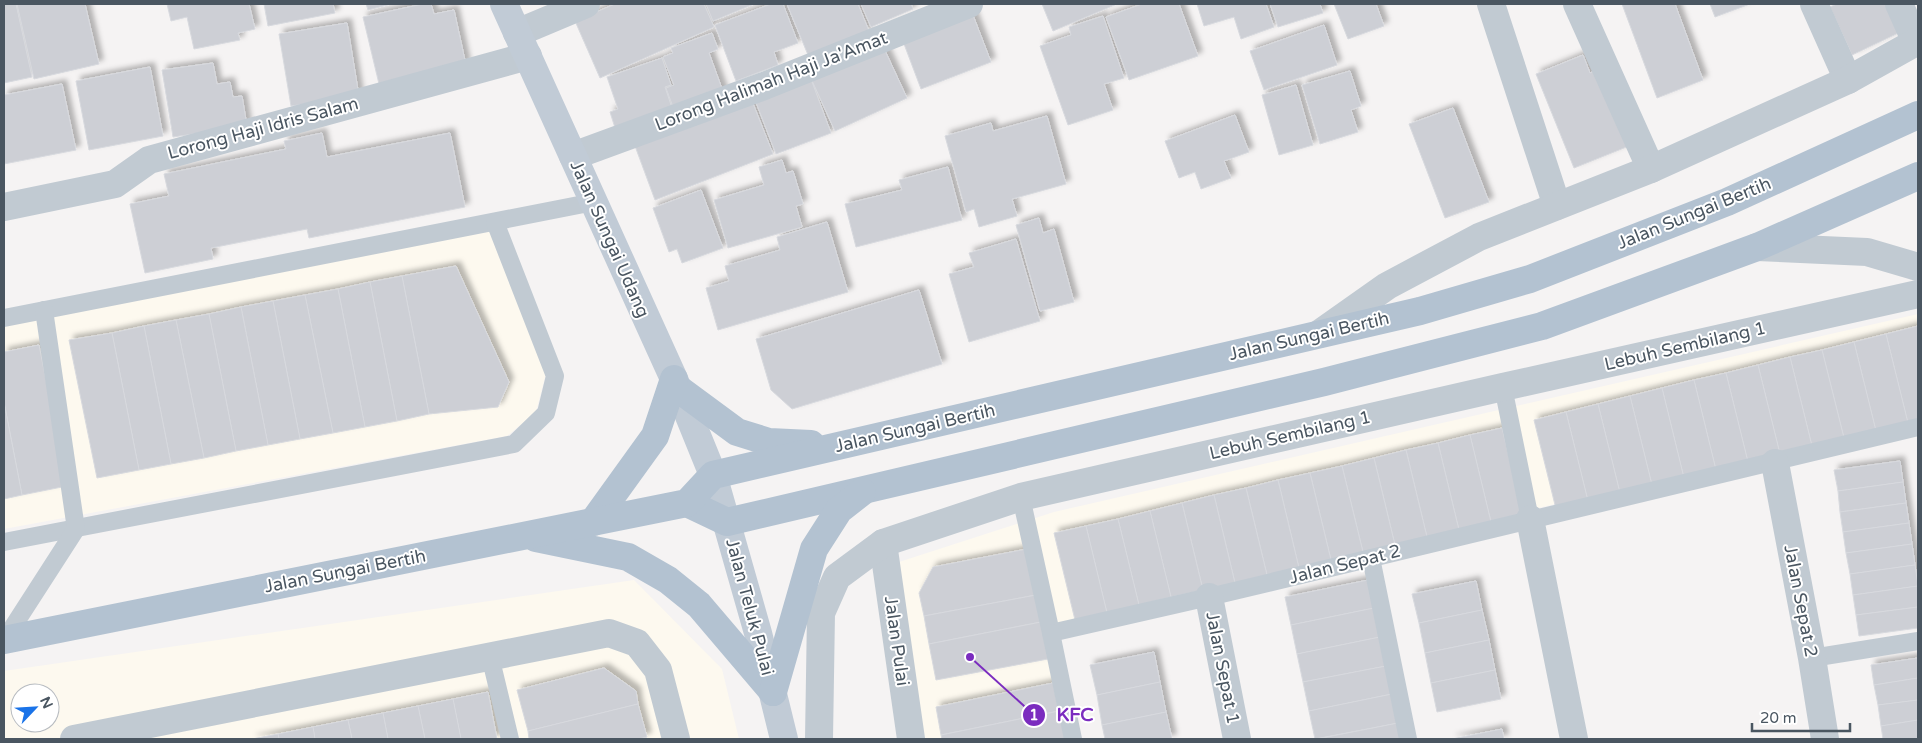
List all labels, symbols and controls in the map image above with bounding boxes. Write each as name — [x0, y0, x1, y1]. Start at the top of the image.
street label: Lorong Halimah Haji Ja'Amat — [652, 26, 891, 136]
street label: Lorong Haji Idris Salam — [165, 92, 361, 164]
street label: Jalan Sungai Udang — [566, 157, 654, 321]
street label: Jalan Sungai Bertih — [1614, 172, 1774, 254]
street label: Jalan Sungai Bertih — [1227, 307, 1391, 365]
street label: Lebuh Sembilang 1 — [1602, 317, 1768, 375]
street label: Jalan Sungai Bertih — [833, 399, 997, 457]
street label: Lebuh Sembilang 1 — [1207, 406, 1373, 464]
street label: Jalan Teluk Pulai — [721, 536, 779, 678]
street label: Jalan Sepat 2 — [1287, 540, 1403, 588]
street label: Jalan Sepat 2 — [1779, 543, 1823, 659]
street label: Jalan Sungai Bertih — [262, 545, 428, 597]
street label: Jalan Pulai — [880, 595, 914, 687]
street label: Jalan Sepat 1 — [1201, 610, 1245, 726]
north arrow — [10, 683, 60, 733]
text: N — [36, 694, 56, 711]
callout: KFC — [1021, 698, 1104, 732]
scale bar — [1752, 700, 1850, 732]
text: KFC — [1056, 704, 1094, 726]
text: 1 — [1029, 706, 1039, 724]
text: 20 m — [1760, 709, 1797, 727]

